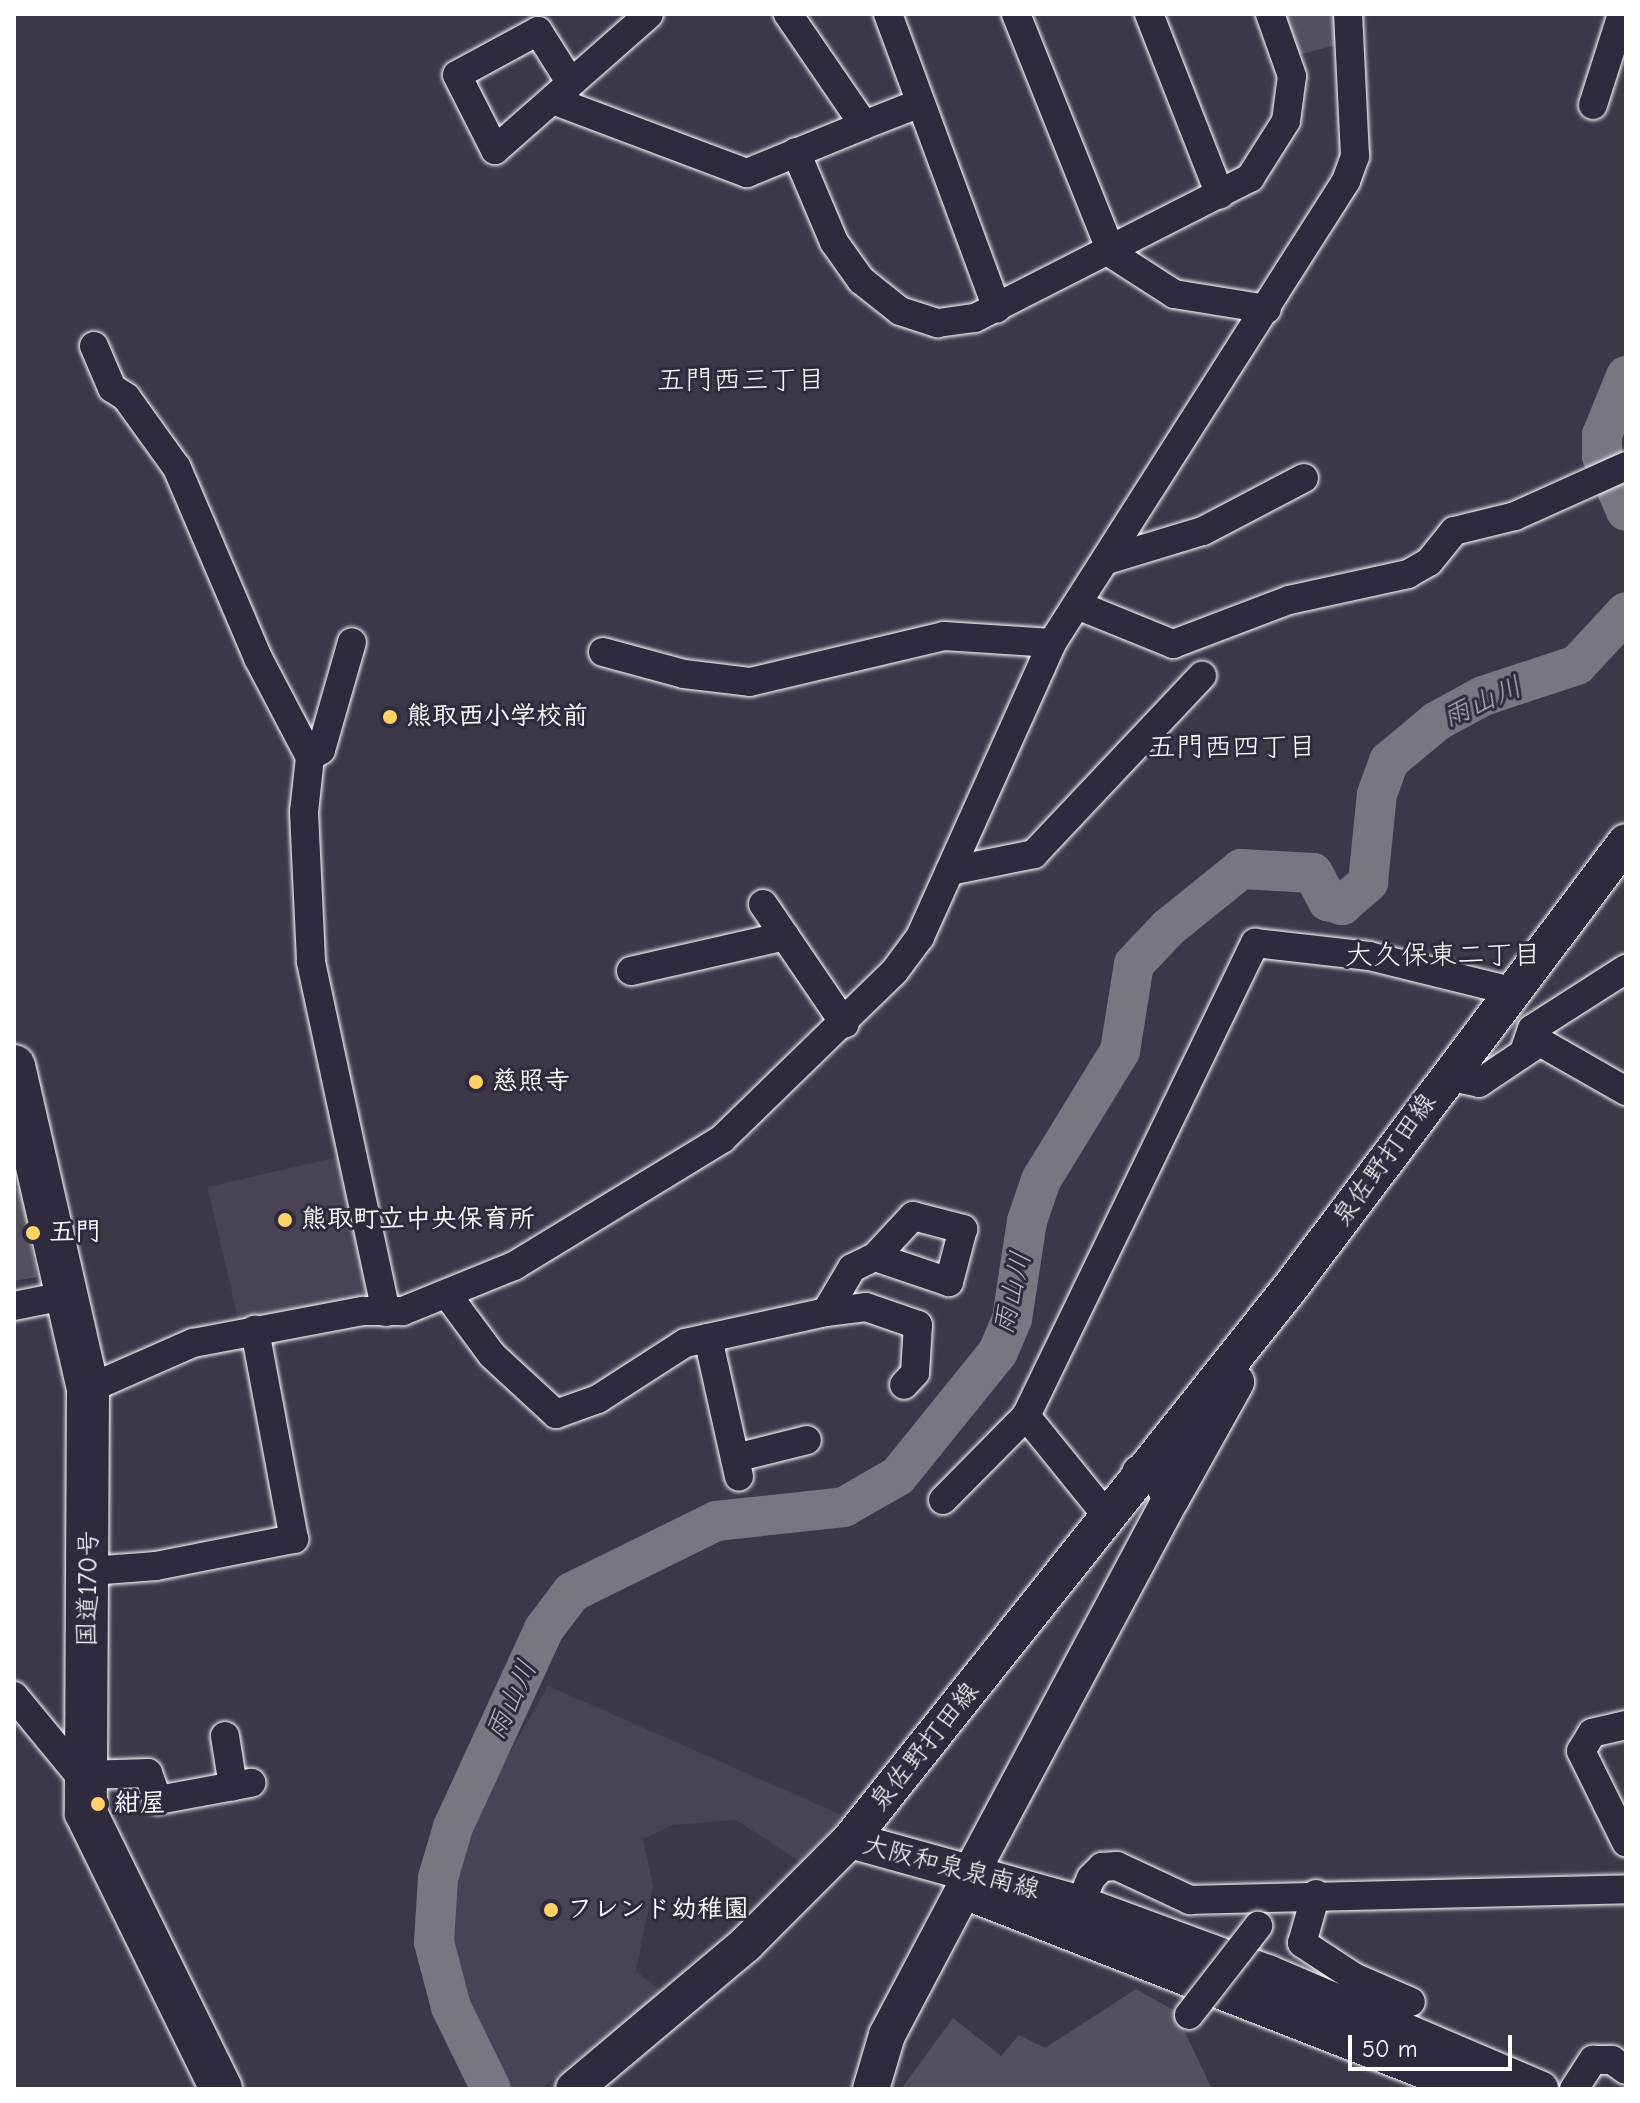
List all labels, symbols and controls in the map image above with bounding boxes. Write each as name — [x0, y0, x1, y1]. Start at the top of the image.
district label: 五門西三丁目 — [657, 363, 825, 397]
water label: 雨山川 — [1437, 670, 1527, 734]
place label: 熊取西小学校前 — [406, 701, 588, 733]
marker: 熊取西小学校前 — [381, 708, 399, 726]
district label: 五門西四丁目 — [1148, 730, 1316, 764]
district label: 大久保東二丁目 — [1345, 938, 1541, 972]
place label: 慈照寺 — [492, 1066, 570, 1098]
marker: 慈照寺 — [467, 1073, 485, 1091]
street label: 泉佐野打田線 — [1327, 1088, 1443, 1232]
place label: 熊取町立中央保育所 — [301, 1204, 535, 1236]
marker: 熊取町立中央保育所 — [276, 1211, 294, 1229]
place label: 五門 — [49, 1217, 101, 1249]
marker: 五門 — [24, 1224, 42, 1242]
water label: 雨山川 — [986, 1248, 1038, 1338]
street label: 国道170号 — [72, 1531, 106, 1647]
water label: 雨山川 — [478, 1655, 544, 1745]
street label: 泉佐野打田線 — [864, 1677, 986, 1817]
place label: 紺屋 — [114, 1788, 166, 1820]
marker: 紺屋 — [89, 1795, 107, 1813]
street label: 大阪和泉泉南線 — [859, 1829, 1043, 1907]
place label: フレンド幼稚園 — [567, 1894, 749, 1926]
marker: フレンド幼稚園 — [542, 1901, 560, 1919]
scale bar — [1352, 2019, 1516, 2069]
text: 50 m — [1362, 2035, 1418, 2063]

